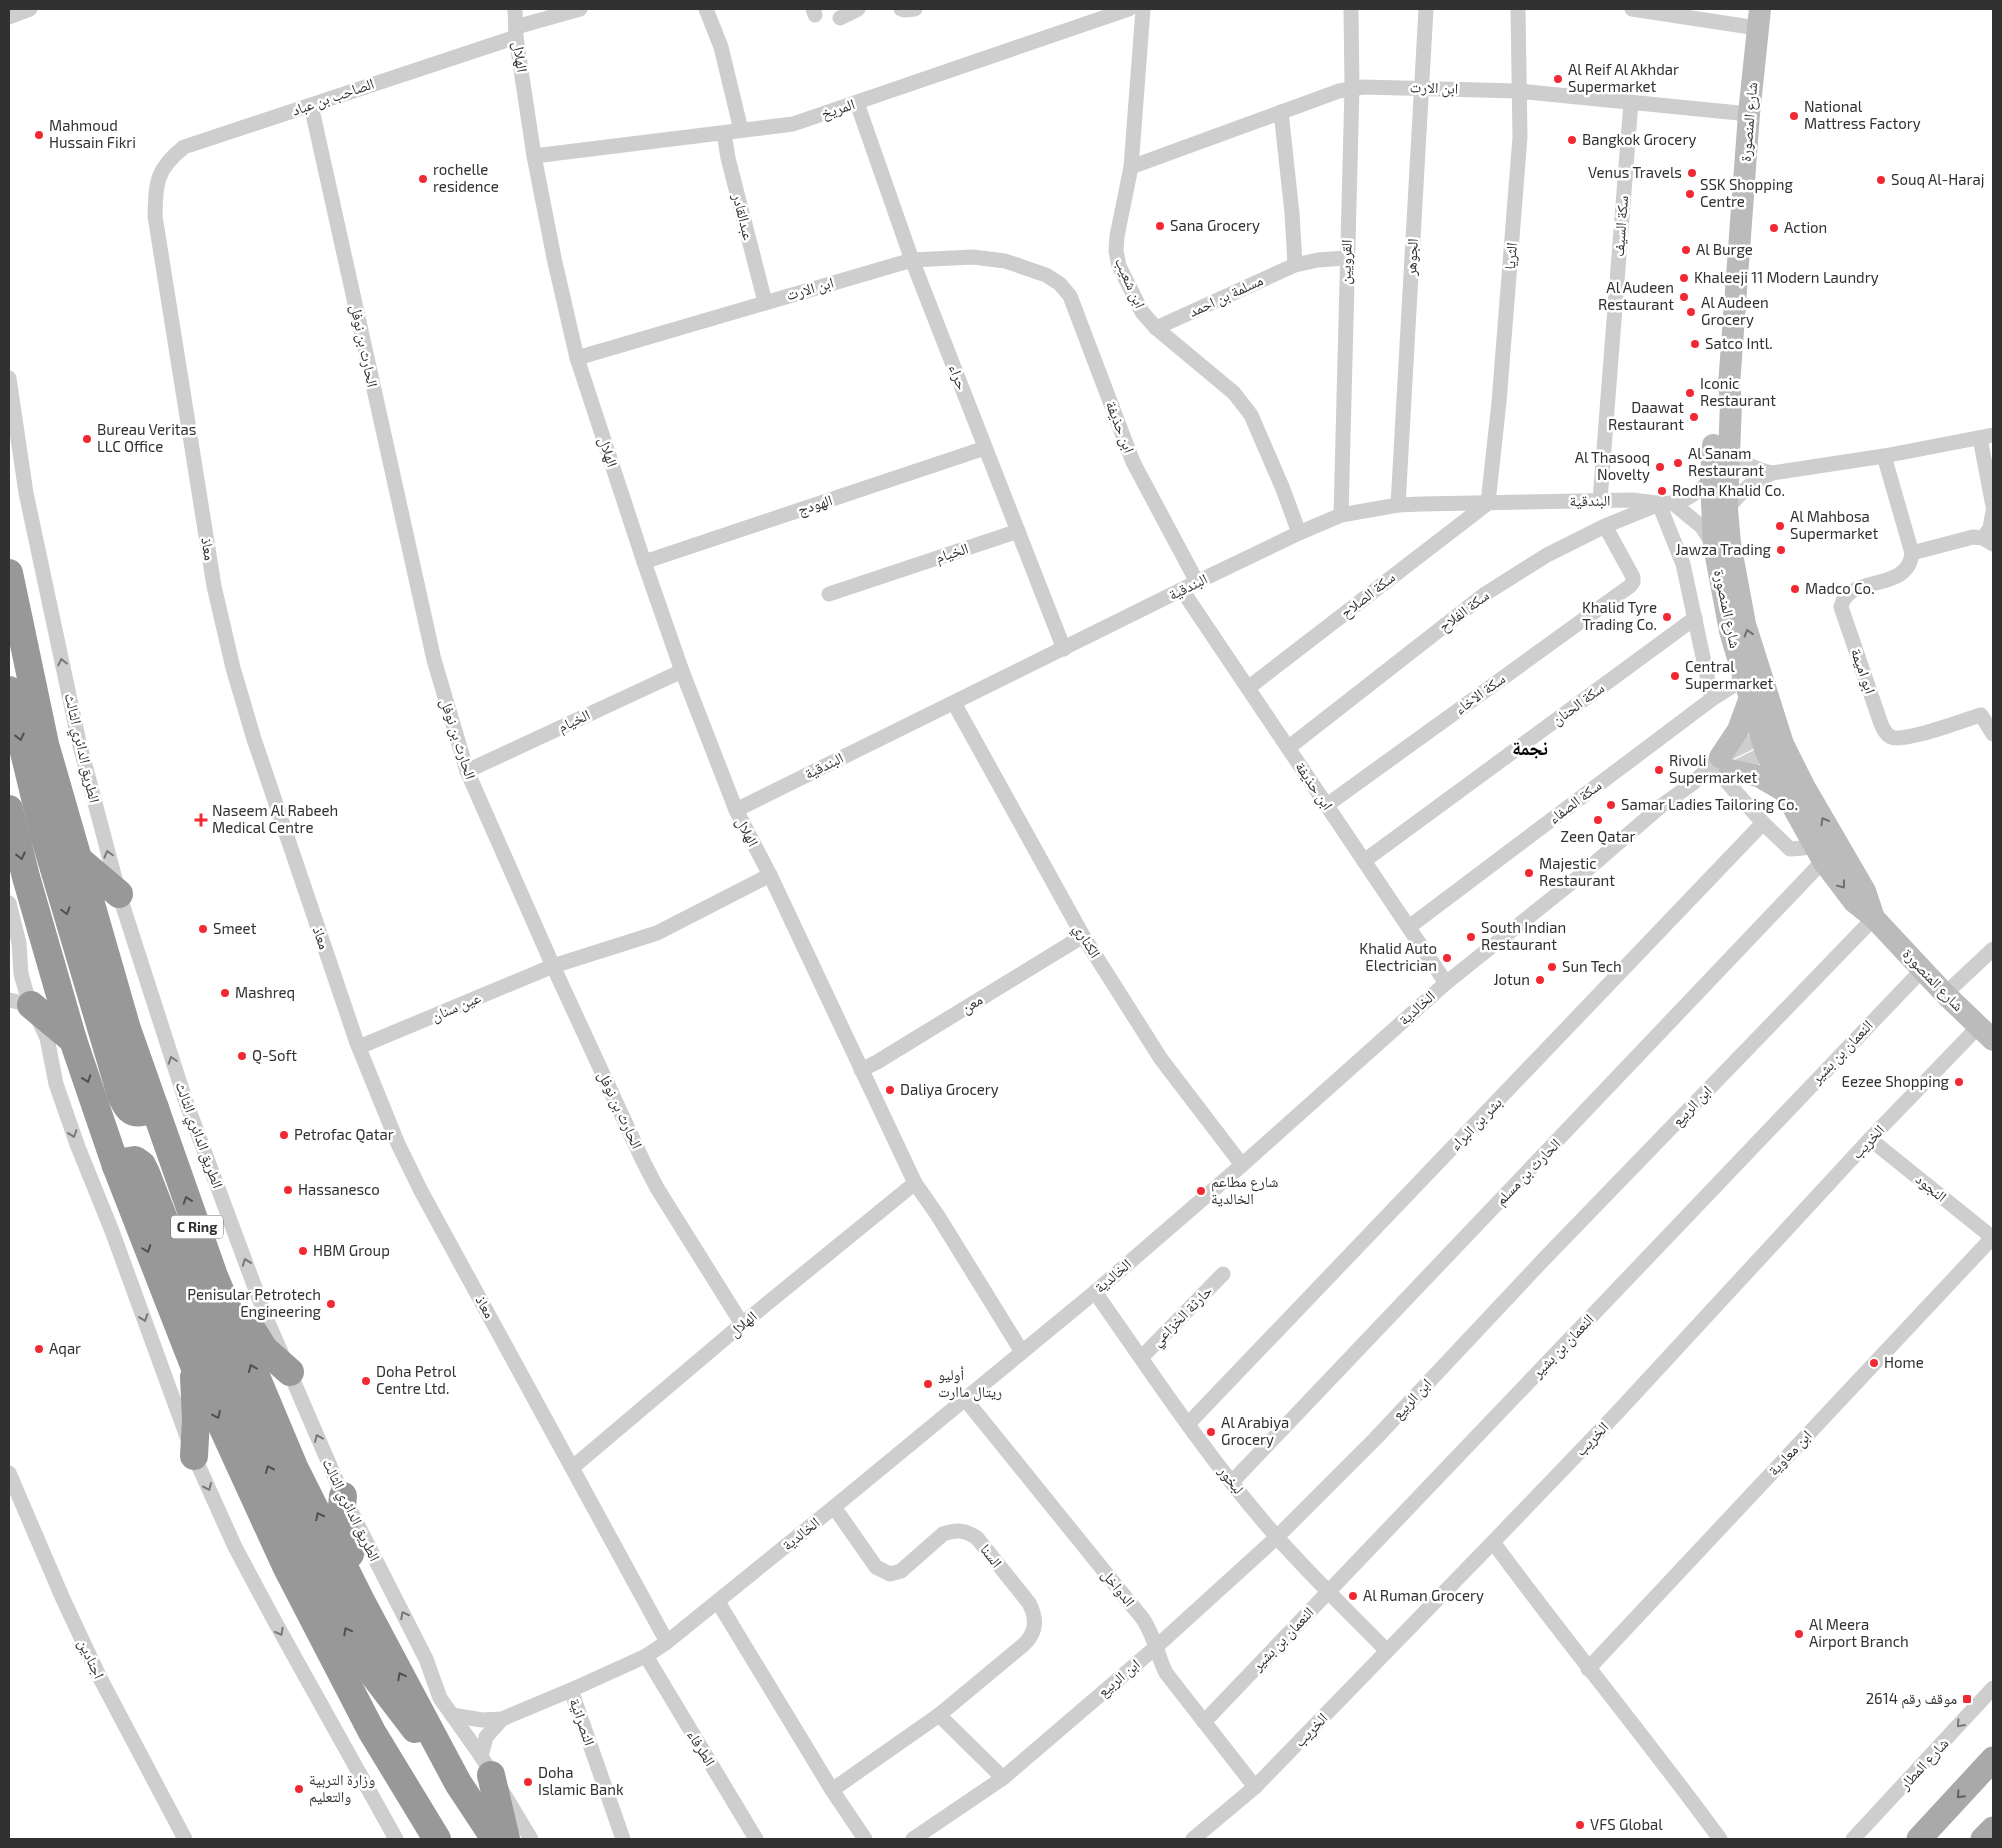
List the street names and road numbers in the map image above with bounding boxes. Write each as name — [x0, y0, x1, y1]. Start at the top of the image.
street label: الهلال — [508, 40, 532, 74]
street label: الصاحب بن عباد — [289, 74, 377, 120]
street label: ابن الارت — [1409, 77, 1459, 99]
street label: شارع المنصورة — [1736, 81, 1762, 163]
street label: المريخ — [819, 94, 857, 124]
street label: عبدالقادر — [728, 191, 759, 243]
street label: سكة السيف — [1609, 195, 1631, 257]
street label: الجوهر — [1401, 238, 1422, 277]
street label: القرويين — [1335, 239, 1357, 285]
street label: الثريا — [1500, 242, 1521, 270]
street label: ابن شعيب — [1110, 254, 1150, 312]
street label: مسلمة بن احمد — [1186, 270, 1266, 322]
street label: ابن الارت — [784, 273, 836, 305]
street label: الحارث بن نوفل — [346, 303, 382, 389]
street label: حراء — [945, 361, 972, 393]
street label: ابن حذيفة — [1101, 398, 1139, 456]
street label: الهلال — [594, 434, 622, 470]
street label: الهودج — [795, 490, 835, 520]
street label: البندقية — [1569, 491, 1611, 510]
street label: معاذ — [198, 536, 220, 562]
street label: الخيام — [933, 538, 971, 568]
street label: سكة الصلاح — [1337, 567, 1399, 623]
street label: شارع المنصورة — [1709, 568, 1745, 650]
street label: البندقية — [1165, 569, 1210, 604]
street label: سكة الفلاح — [1435, 585, 1493, 636]
street label: ابو اميمة — [1847, 646, 1880, 696]
street label: سكة الاخاء — [1451, 669, 1508, 718]
street label: سكة الحنان — [1548, 678, 1608, 730]
street label: الطريق الدائري الثالث — [58, 691, 104, 805]
street label: الحارث بن نوفل — [436, 696, 480, 782]
street label: الخيام — [555, 705, 593, 737]
street label: البندقية — [801, 748, 846, 783]
street label: ابن حذيفة — [1291, 758, 1337, 814]
street label: سكة الصفاء — [1544, 775, 1604, 827]
street label: الهلال — [731, 814, 763, 850]
street label: الكناري — [1067, 920, 1105, 963]
street label: معاذ — [310, 924, 334, 952]
street label: شارع المنصورة — [1898, 944, 1968, 1016]
street label: الخالدية — [1394, 986, 1438, 1028]
street label: عين سنان — [428, 987, 484, 1026]
street label: معن — [957, 990, 987, 1018]
street label: النعمان بن بشير — [1806, 1016, 1877, 1089]
street label: الحارث بن نوفل — [593, 1068, 647, 1152]
street label: الطريق الدائري الثالث — [169, 1079, 228, 1192]
street label: ابن الربيع — [1668, 1081, 1716, 1131]
street label: بشر بن البراء — [1446, 1093, 1506, 1155]
street label: الخريب — [1847, 1120, 1888, 1163]
street label: الحارث بن مسلم — [1491, 1134, 1565, 1210]
street label: النجود — [1912, 1169, 1951, 1206]
road number: C Ring — [171, 1216, 223, 1238]
street label: الخالدية — [1090, 1254, 1135, 1296]
street label: حارثة الخزاعي — [1147, 1281, 1218, 1352]
street label: معاذ — [472, 1292, 499, 1321]
street label: الهلال — [725, 1307, 761, 1341]
street label: النعمان بن بشير — [1527, 1310, 1598, 1383]
street label: ابن الربيع — [1388, 1374, 1436, 1424]
street label: الخريب — [1571, 1418, 1612, 1460]
street label: ابن معاوية — [1764, 1426, 1816, 1480]
street label: الطريق الدائري الثالث — [316, 1455, 385, 1566]
street label: لبخور — [1214, 1461, 1248, 1498]
street label: الخالدية — [778, 1513, 823, 1554]
street label: السنا — [977, 1540, 1007, 1571]
street label: الدواخل — [1097, 1565, 1139, 1611]
street label: النعمان بن بشير — [1247, 1603, 1318, 1676]
street label: اجنادين — [73, 1636, 109, 1682]
street label: ابن الربيع — [1094, 1654, 1144, 1702]
street label: النصرانية — [566, 1696, 599, 1748]
street label: الخريب — [1290, 1709, 1331, 1751]
street label: الطرفاء — [683, 1726, 720, 1769]
street label: شارع المطار — [1894, 1734, 1953, 1795]

